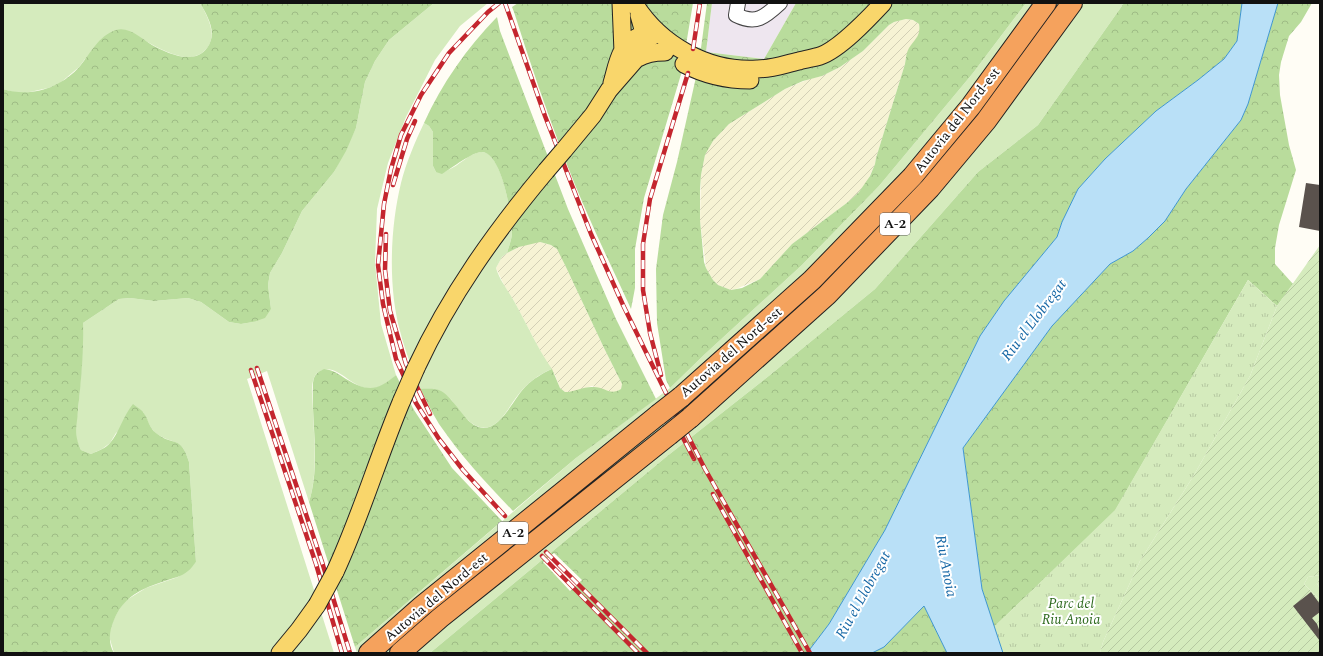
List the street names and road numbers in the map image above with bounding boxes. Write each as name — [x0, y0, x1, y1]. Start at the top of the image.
street label: Autovia del Nord-est — [909, 63, 1005, 177]
road number: A-2 — [880, 213, 910, 235]
street label: Autovia del Nord-est — [675, 302, 787, 402]
road number: A-2 — [498, 522, 528, 544]
street label: Autovia del Nord-est — [380, 547, 492, 647]

